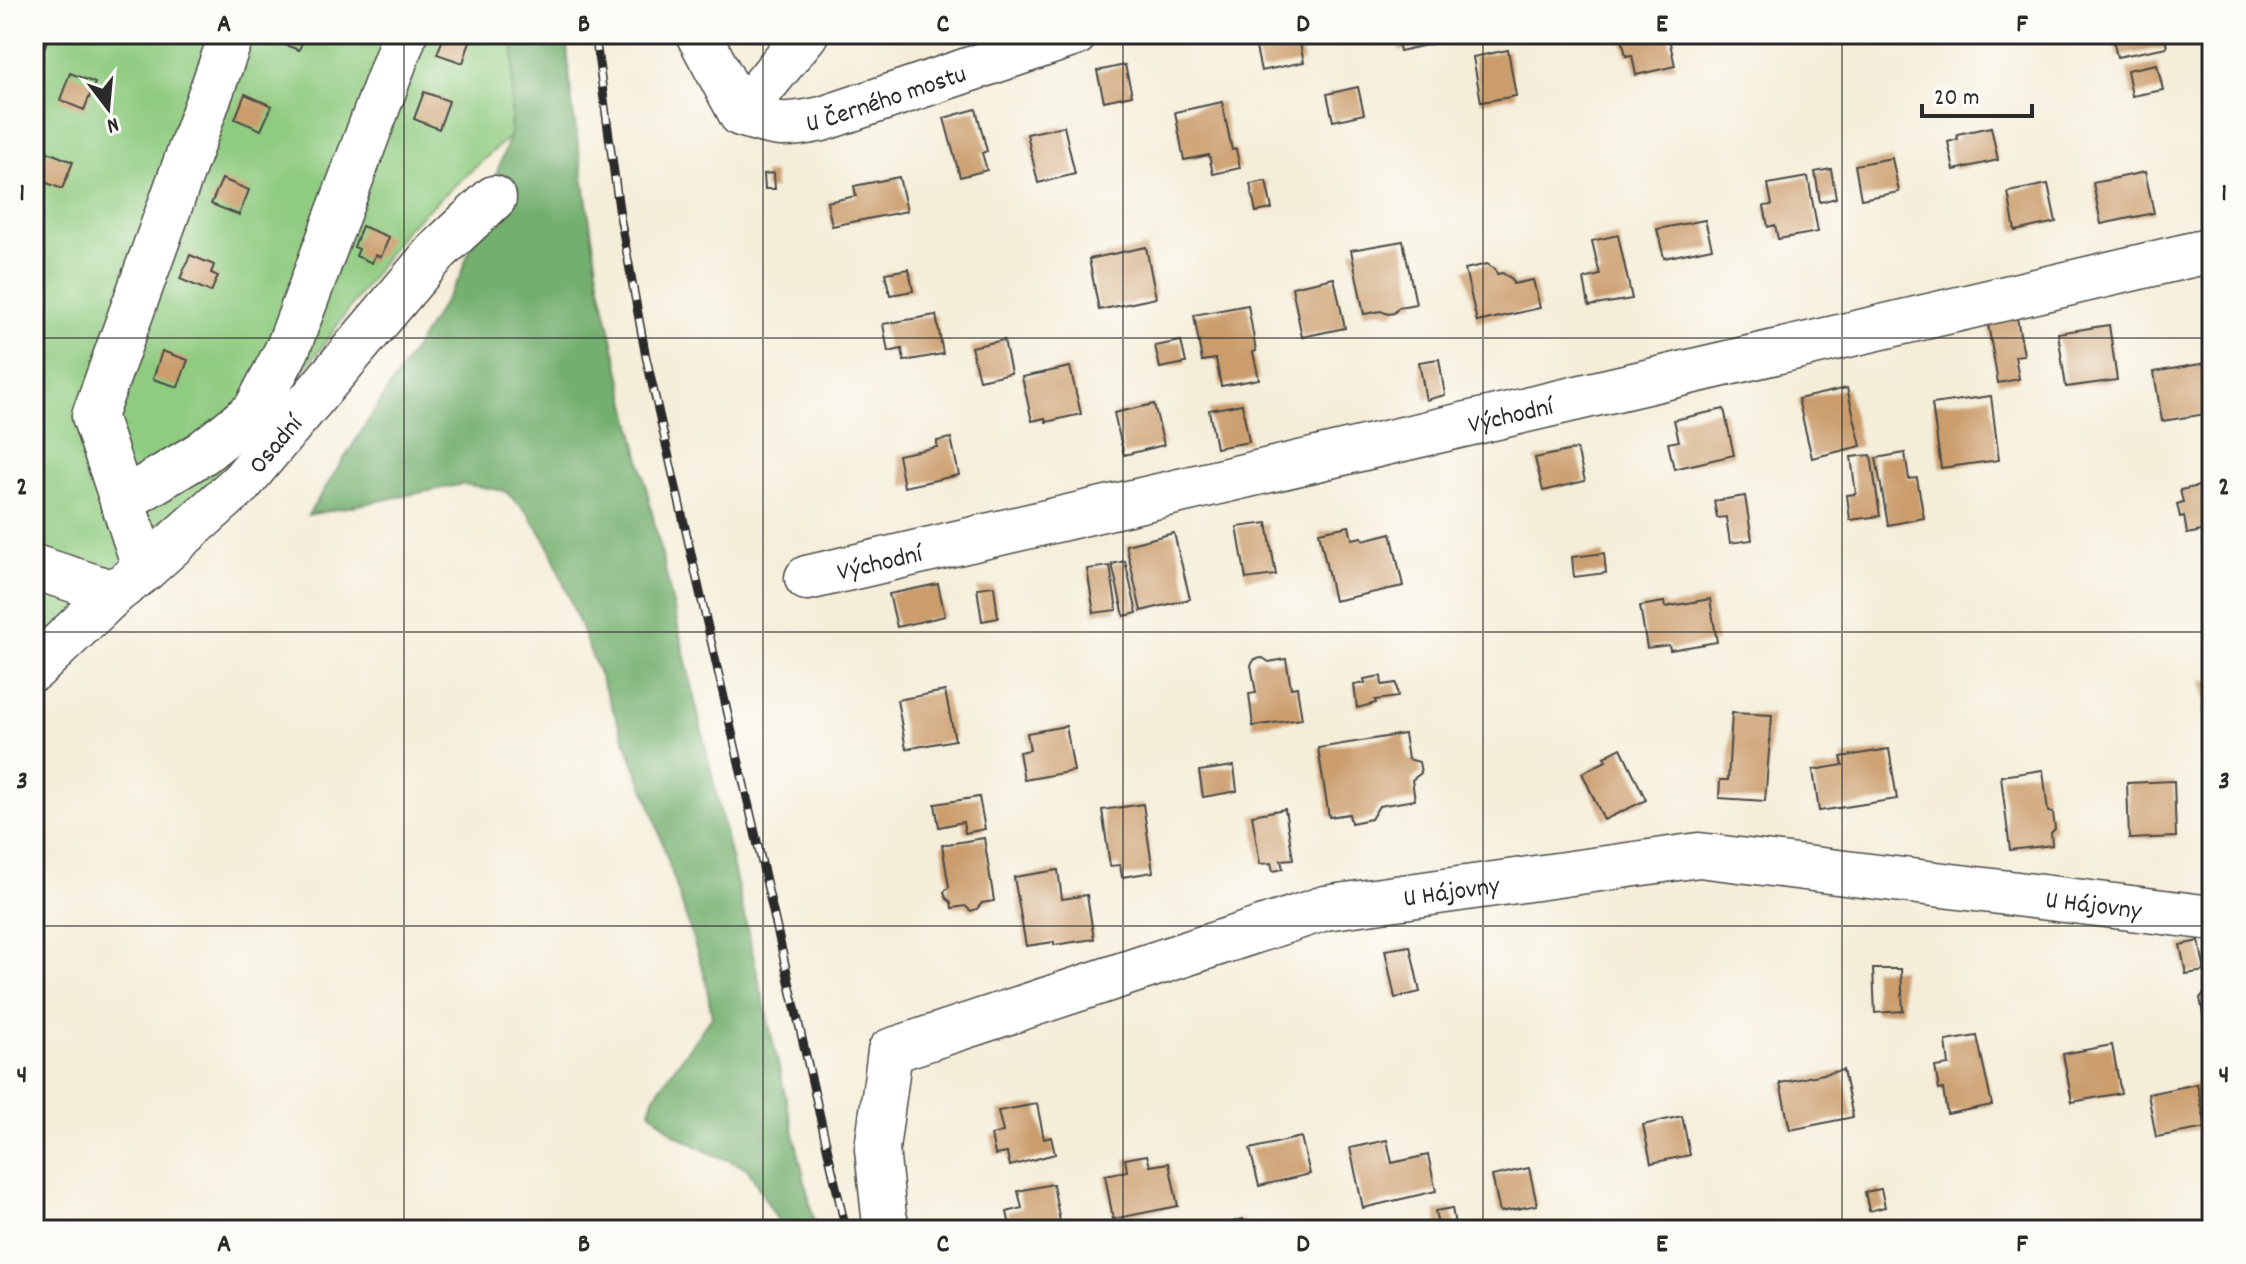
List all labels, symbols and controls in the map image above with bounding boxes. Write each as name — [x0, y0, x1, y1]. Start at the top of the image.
text: A — [217, 7, 231, 44]
text: B — [578, 7, 590, 44]
text: C — [937, 7, 950, 44]
text: D — [1296, 7, 1310, 44]
text: E — [1656, 7, 1668, 44]
text: F — [2016, 7, 2028, 44]
street label: U Černého mostu — [803, 57, 972, 144]
north arrow — [68, 68, 148, 148]
scale bar — [1922, 68, 2032, 118]
text: 20 m — [1934, 82, 1980, 116]
text: N — [103, 107, 122, 140]
text: 1 — [19, 176, 25, 213]
text: 1 — [2221, 176, 2227, 213]
street label: Východní — [1465, 389, 1559, 445]
street label: Osadní — [241, 407, 314, 483]
text: 2 — [16, 470, 28, 507]
text: 2 — [2218, 470, 2230, 507]
street label: Východní — [834, 536, 928, 592]
text: 3 — [16, 764, 28, 801]
text: 3 — [2218, 764, 2230, 801]
street label: U Hájovny — [1401, 868, 1502, 919]
street label: U Hájovny — [2043, 883, 2144, 931]
text: 4 — [17, 1058, 27, 1095]
text: 4 — [2219, 1058, 2229, 1095]
text: A — [217, 1227, 231, 1264]
text: B — [578, 1227, 590, 1264]
text: C — [937, 1227, 950, 1264]
text: D — [1296, 1227, 1310, 1264]
text: E — [1656, 1227, 1668, 1264]
text: F — [2016, 1227, 2028, 1264]

